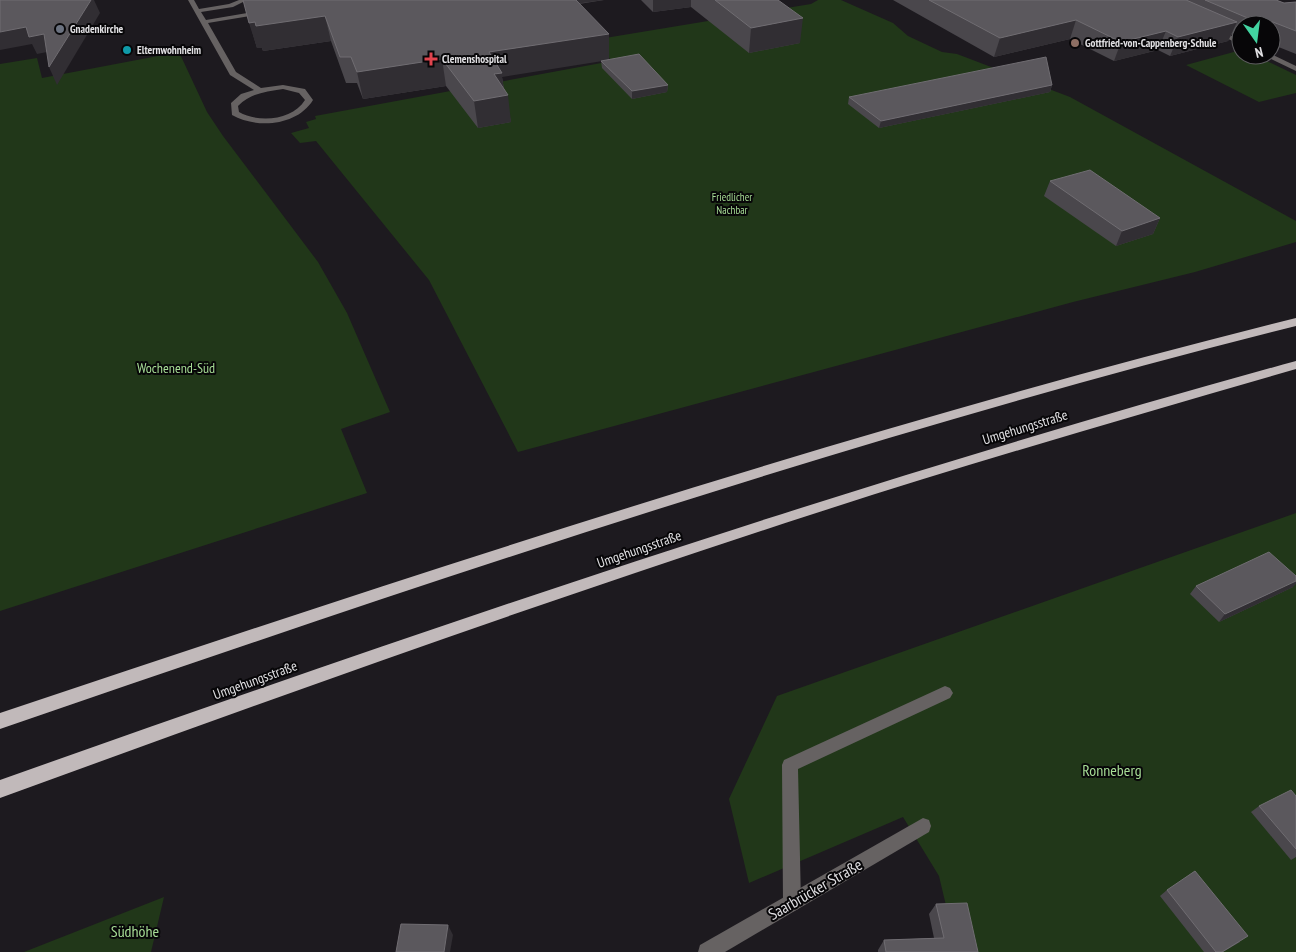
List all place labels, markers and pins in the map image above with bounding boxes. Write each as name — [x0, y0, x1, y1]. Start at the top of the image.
place label: Gnadenkirche — [70, 22, 124, 36]
marker: Gnadenkirche — [54, 23, 66, 35]
place label: Gottfried-von-Cappenberg-Schule — [1085, 36, 1217, 50]
marker: Gottfried-von-Cappenberg-Schule — [1069, 37, 1081, 49]
place label: Elternwohnheim — [137, 43, 201, 57]
marker: Elternwohnheim — [121, 44, 133, 56]
marker: Clemenshospital — [424, 52, 438, 66]
place label: Clemenshospital — [442, 52, 507, 66]

